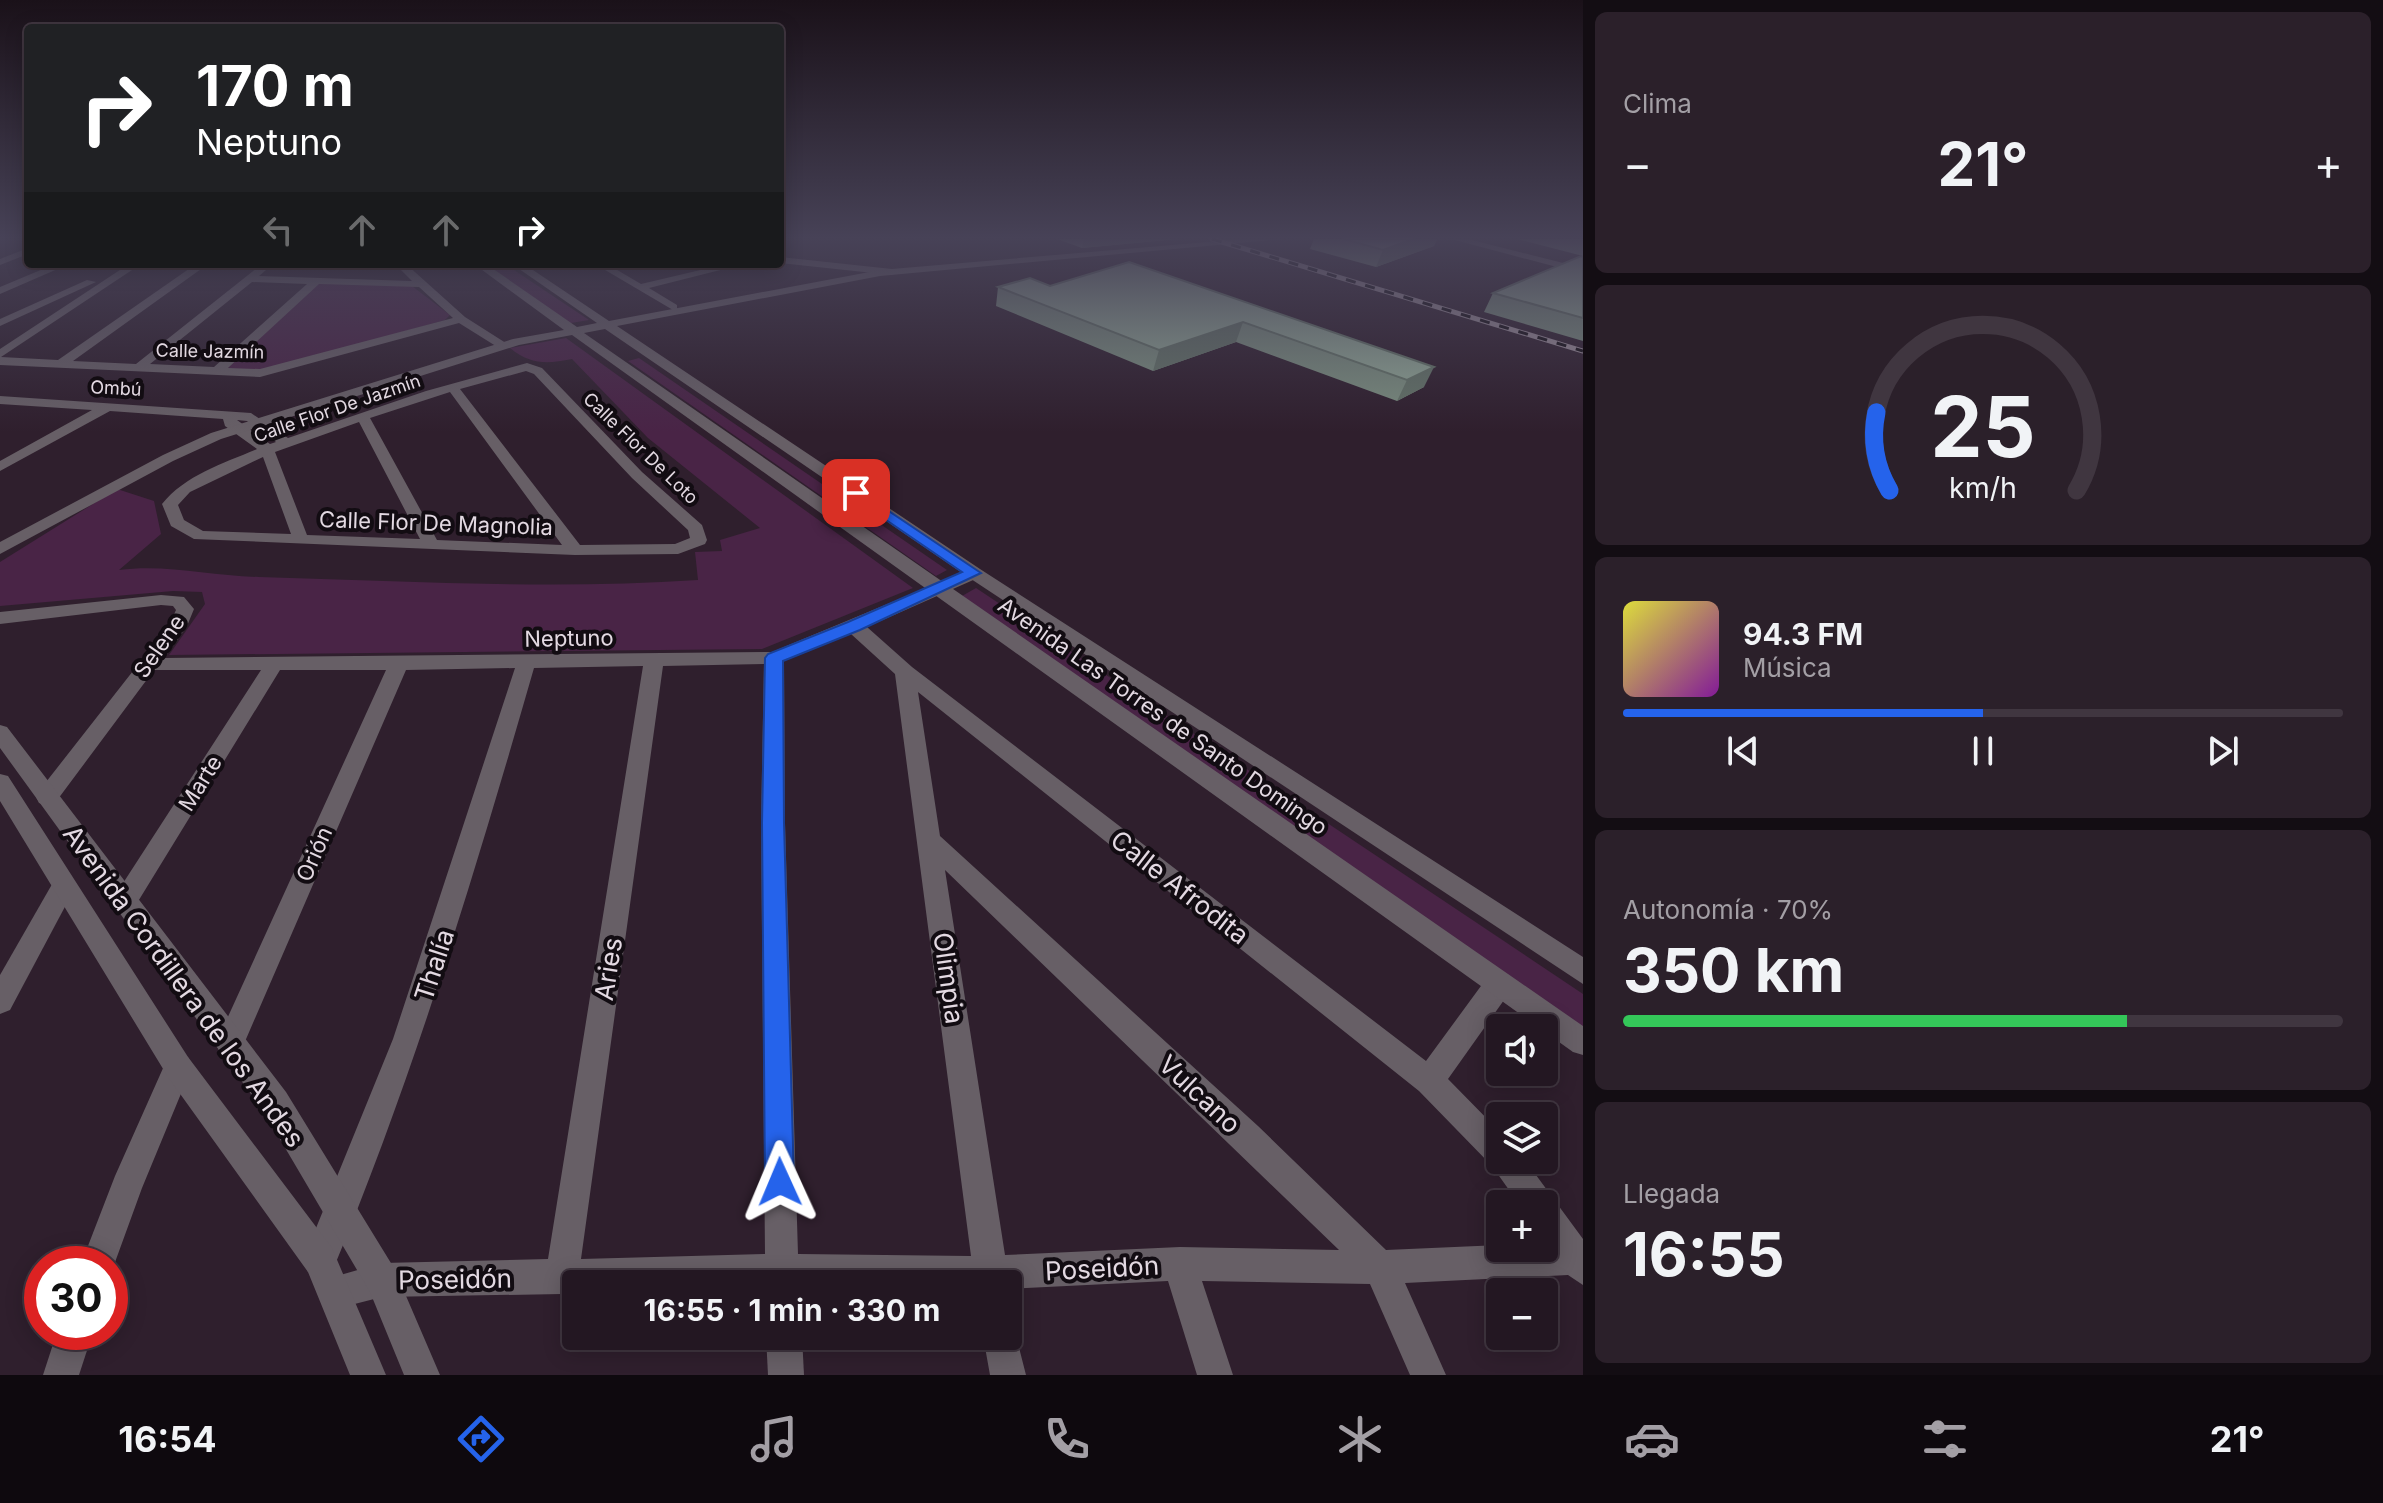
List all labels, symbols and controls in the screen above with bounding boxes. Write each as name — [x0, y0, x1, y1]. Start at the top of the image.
text: 170 m — [196, 52, 354, 120]
icon: right — [64, 56, 168, 160]
text: Clima — [1623, 88, 1692, 119]
text: Neptuno — [196, 120, 342, 164]
text: 21° — [1937, 128, 2029, 200]
text: − — [1623, 137, 1652, 191]
text: + — [2314, 137, 2343, 191]
icon: left — [256, 208, 300, 252]
icon: ahead — [340, 208, 384, 252]
icon: ahead — [424, 208, 468, 252]
icon: right — [508, 208, 552, 252]
street label: Calle Jazmín — [156, 340, 264, 362]
street label: Calle Flor De Jazmín — [251, 370, 423, 446]
text: 25 — [1930, 375, 2036, 476]
street label: Ombú — [90, 376, 142, 400]
street label: Calle Flor De Loto — [579, 388, 703, 508]
pin — [822, 459, 890, 527]
text: km/h — [1949, 470, 2017, 505]
icon: arrive — [834, 471, 878, 515]
street label: Calle Flor De Magnolia — [319, 506, 553, 540]
street label: Avenida Las Torres de Santo Domingo — [993, 592, 1333, 840]
street label: Selene — [128, 609, 190, 683]
text: 94.3 FM — [1743, 616, 1863, 652]
street label: Neptuno — [524, 624, 614, 652]
text: Música — [1743, 652, 1832, 683]
icon: previous — [1721, 729, 1765, 773]
icon: pause — [1961, 729, 2005, 773]
icon: next — [2201, 729, 2245, 773]
street label: Marte — [173, 750, 227, 816]
street label: Avenida Cordillera de los Andes — [57, 819, 311, 1153]
street label: Orión — [291, 823, 337, 885]
street label: Calle Afrodita — [1105, 823, 1255, 951]
text: Autonomía · 70% — [1623, 894, 1833, 925]
street label: Thalía — [408, 925, 460, 1005]
street label: Olimpia — [927, 930, 971, 1026]
text: 350 km — [1623, 934, 1844, 1006]
street label: Aries — [588, 935, 628, 1003]
map controls — [1486, 1014, 1558, 1350]
button: sound — [1486, 1014, 1558, 1086]
street label: Vulcano — [1153, 1048, 1247, 1140]
button: layers — [1486, 1102, 1558, 1174]
position arrow — [738, 1140, 822, 1224]
text: Llegada — [1623, 1178, 1720, 1209]
button: + — [1486, 1190, 1558, 1262]
text: 16:55 — [1623, 1218, 1785, 1290]
speed limit sign: 30 — [24, 1246, 128, 1350]
street label: Poseidón — [1044, 1250, 1160, 1286]
street label: Poseidón — [398, 1263, 512, 1295]
button: − — [1486, 1278, 1558, 1350]
text: 16:55 · 1 min · 330 m — [644, 1292, 940, 1328]
icon: directions — [453, 1411, 509, 1467]
icon: music — [746, 1411, 802, 1467]
icon: phone — [1039, 1411, 1095, 1467]
icon: climate — [1332, 1411, 1388, 1467]
icon: car — [1624, 1411, 1680, 1467]
icon: filters — [1917, 1411, 1973, 1467]
text: 16:54 — [118, 1417, 217, 1461]
text: 21° — [2210, 1417, 2265, 1461]

